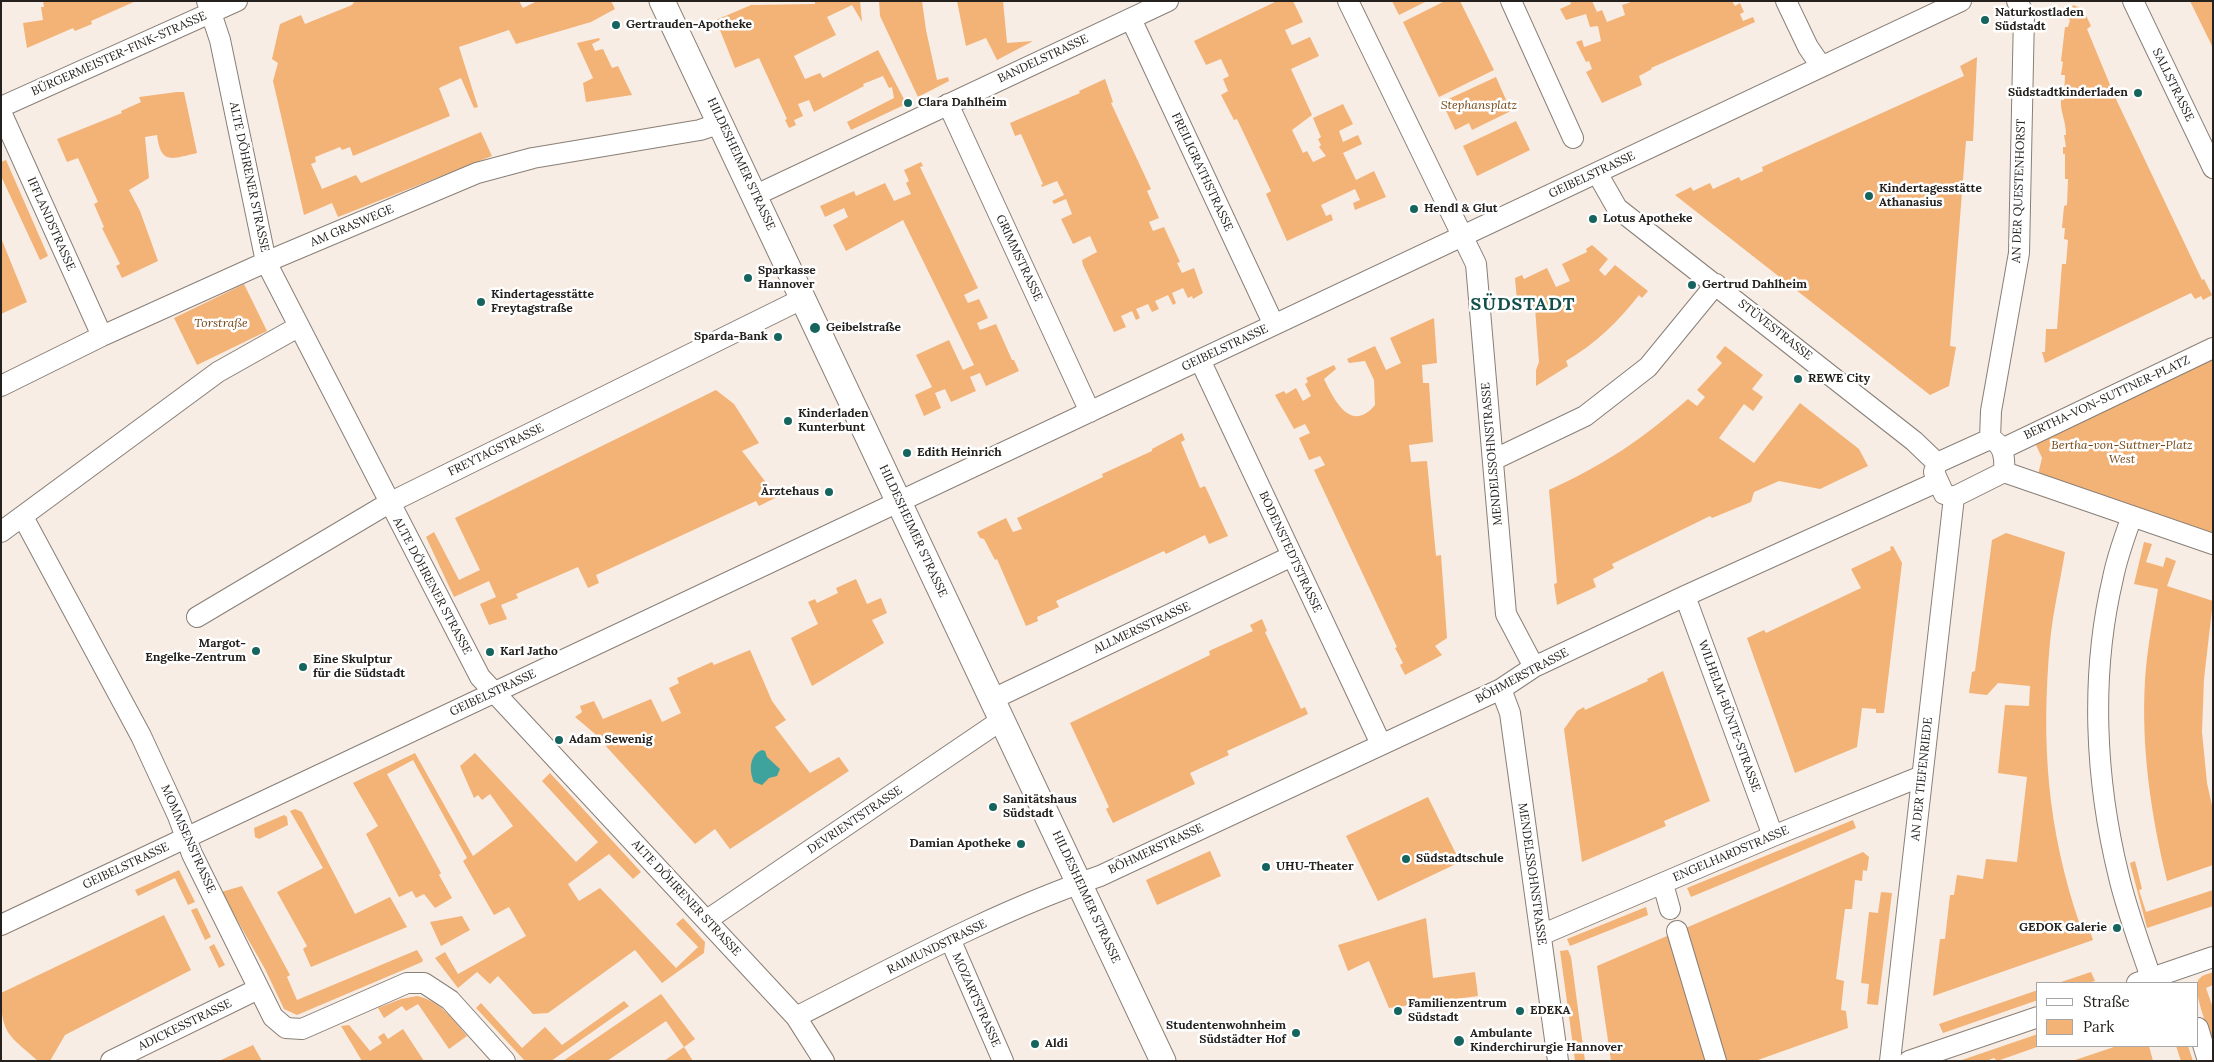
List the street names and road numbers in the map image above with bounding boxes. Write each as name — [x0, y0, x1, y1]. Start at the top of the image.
street label: BÜRGERMEISTER-FINK-STRASSE — [29, 9, 209, 99]
street label: BANDELSTRASSE — [995, 32, 1091, 86]
street label: SALLSTRASSE — [2149, 46, 2197, 124]
street label: HILDESHEIMER STRASSE — [704, 95, 778, 233]
street label: ALTE DÖHRENER STRASSE — [226, 101, 272, 253]
street label: FREILIGRATHSTRASSE — [1168, 110, 1236, 234]
street label: AN DER QUESTENHORST — [2009, 119, 2029, 263]
street label: GEIBELSTRASSE — [1547, 149, 1637, 201]
street label: IFFLANDSTRASSE — [24, 175, 78, 273]
street label: AM GRASWEGE — [308, 202, 396, 250]
street label: GRIMMSTRASSE — [993, 212, 1045, 304]
street label: STÜVESTRASSE — [1735, 297, 1815, 363]
street label: GEIBELSTRASSE — [1180, 322, 1270, 374]
street label: BERTHA-VON-SUTTNER-PLATZ — [2022, 353, 2192, 443]
street label: MENDELSSOHNSTRASSE — [1479, 382, 1505, 526]
street label: FREYTAGSTRASSE — [446, 421, 546, 479]
street label: HILDESHEIMER STRASSE — [876, 462, 950, 600]
street label: BODENSTEDTSTRASSE — [1256, 489, 1324, 615]
street label: ALTE DÖHRENER STRASSE — [390, 515, 474, 657]
street label: ALLMERSSTRASSE — [1091, 599, 1193, 657]
street label: WILHELM-BÜNTE-STRASSE — [1695, 638, 1763, 794]
street label: BÖHMERSTRASSE — [1473, 645, 1571, 707]
street label: GEIBELSTRASSE — [448, 667, 538, 719]
street label: AN DER TIEFENRIEDE — [1908, 716, 1936, 842]
street label: MOMMSENSTRASSE — [158, 783, 218, 895]
street label: DEVRIENTSTRASSE — [805, 783, 905, 857]
street label: MENDELSSOHNSTRASSE — [1515, 802, 1549, 946]
street label: BÖHMERSTRASSE — [1106, 821, 1206, 877]
street label: ENGELHARDSTRASSE — [1671, 823, 1791, 885]
street label: HILDESHEIMER STRASSE — [1049, 828, 1123, 966]
street label: ALTE DÖHRENER STRASSE — [628, 837, 744, 959]
street label: GEIBELSTRASSE — [81, 840, 171, 892]
street label: RAIMUNDSTRASSE — [885, 917, 989, 977]
street label: MOZARTSTRASSE — [949, 951, 1003, 1049]
street label: ADICKESSTRASSE — [136, 996, 234, 1054]

